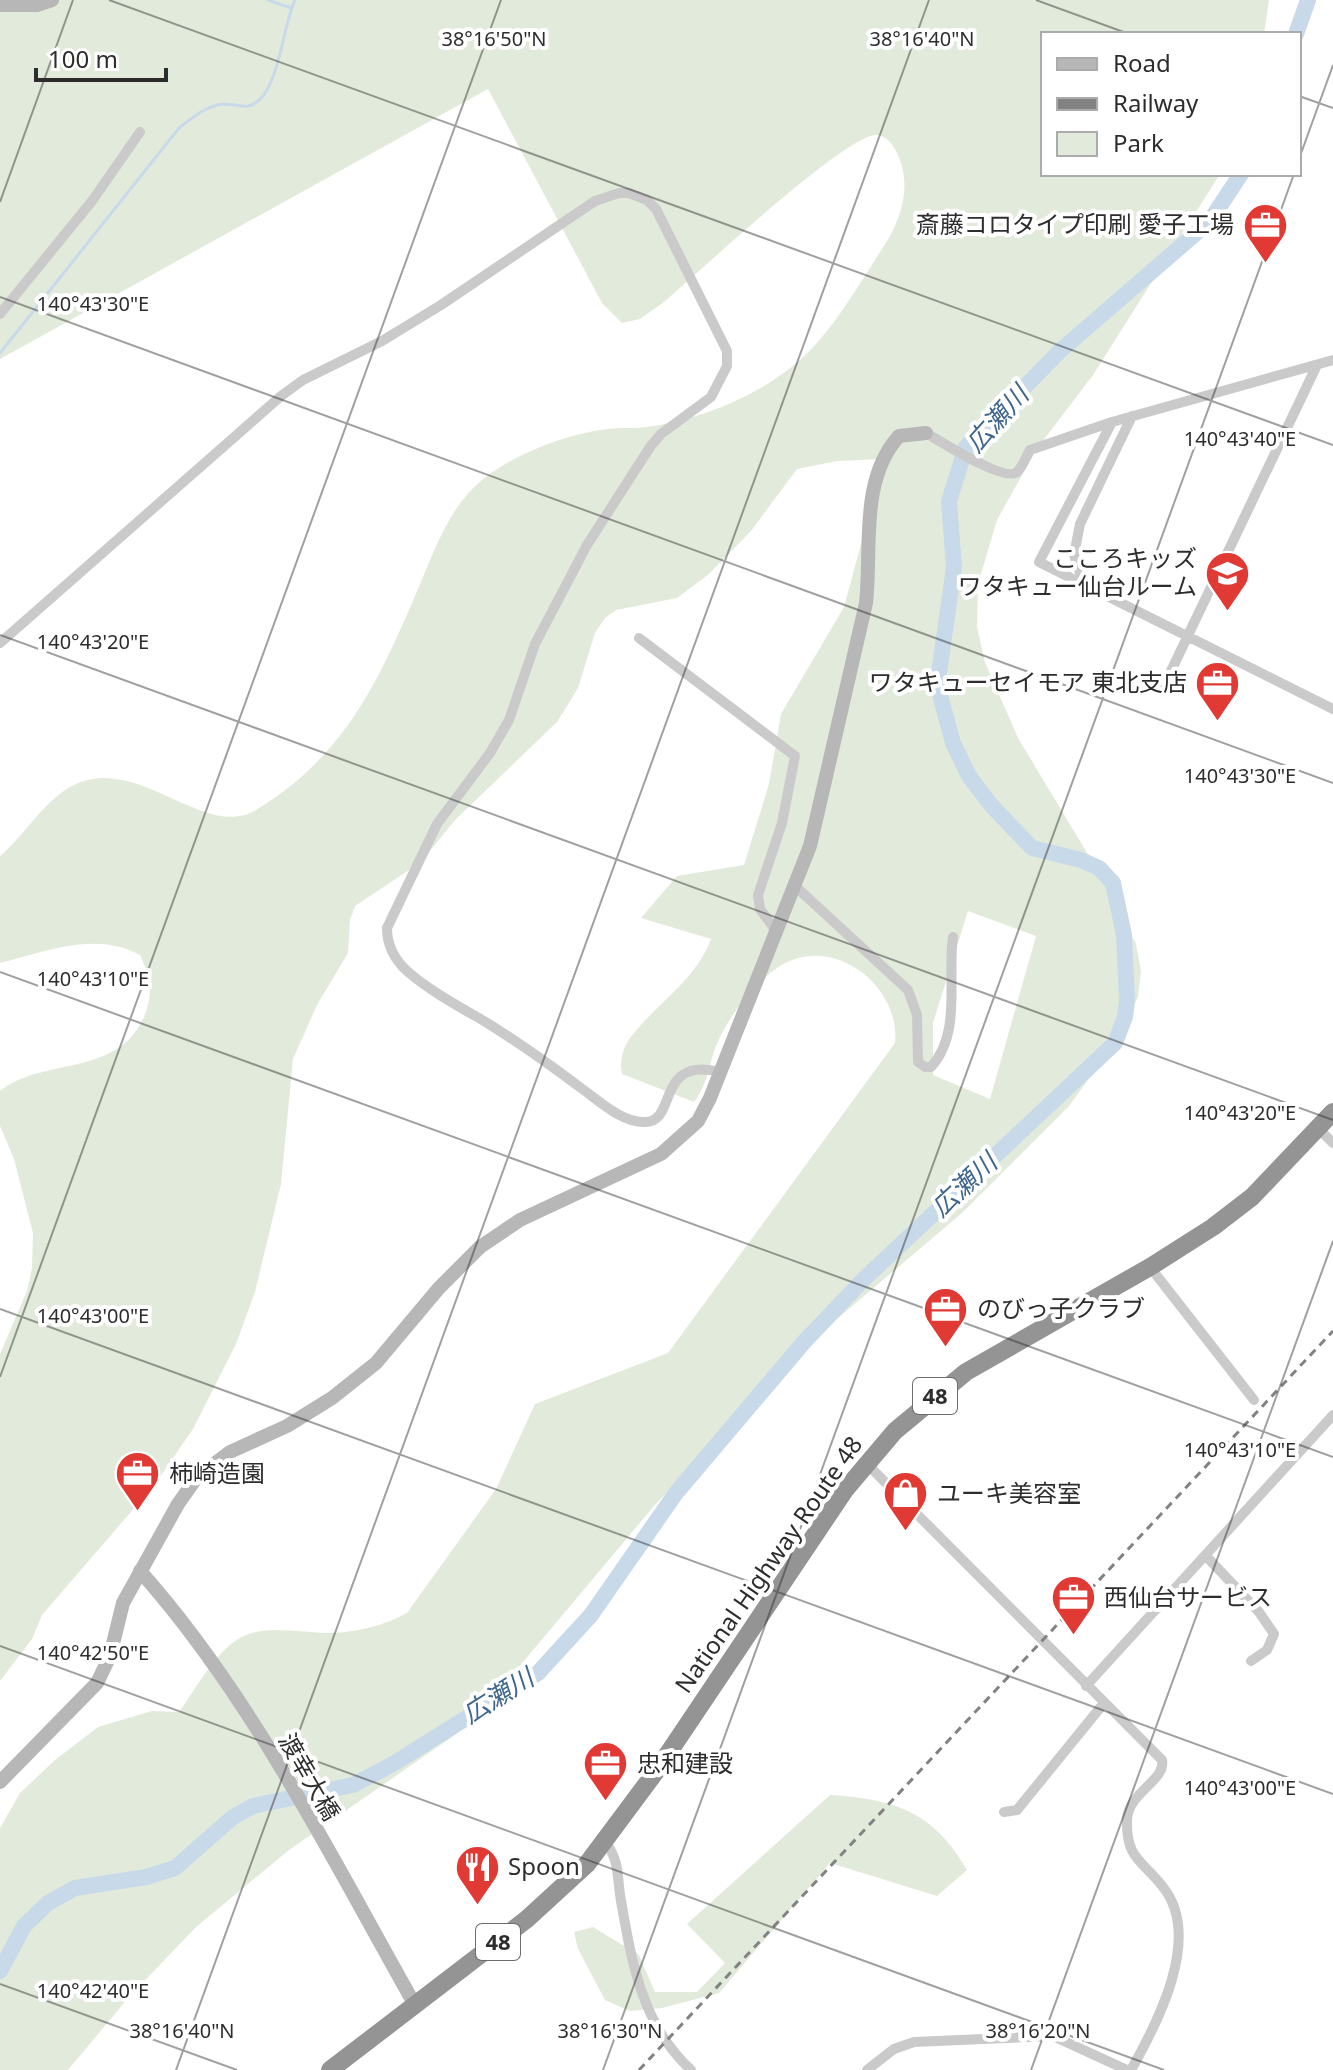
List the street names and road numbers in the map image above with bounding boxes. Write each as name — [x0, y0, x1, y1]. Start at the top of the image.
road number: 48 — [913, 1378, 957, 1414]
street label: National Highway Route 48 — [666, 1429, 869, 1699]
street label: 渡幸大橋 — [272, 1726, 349, 1826]
road number: 48 — [476, 1924, 520, 1960]

